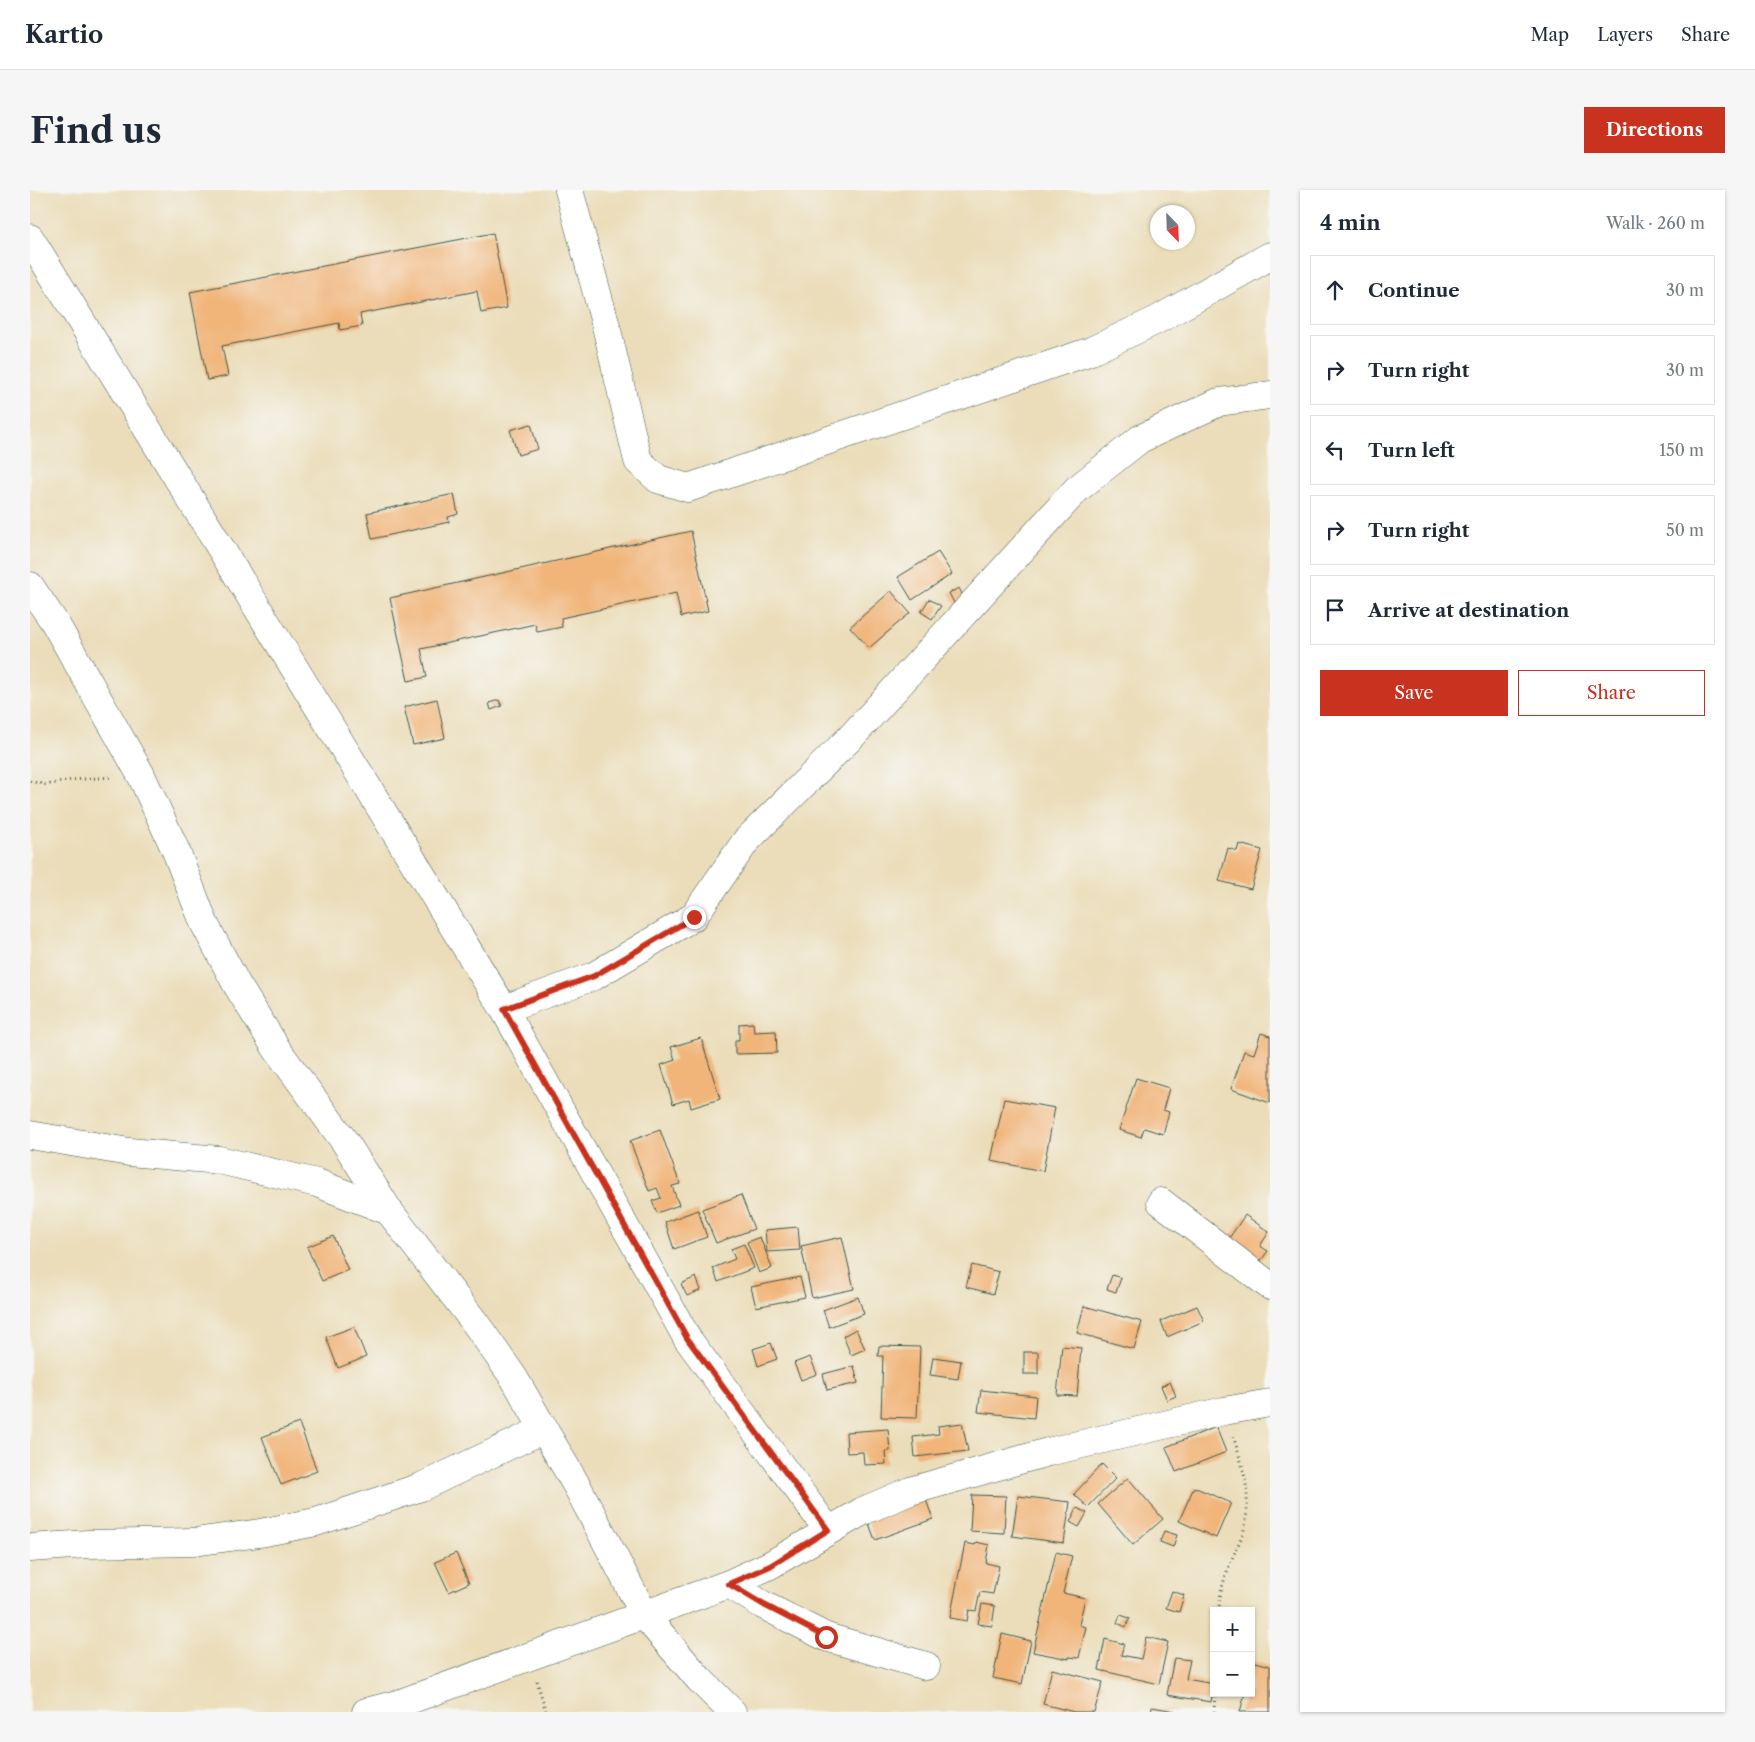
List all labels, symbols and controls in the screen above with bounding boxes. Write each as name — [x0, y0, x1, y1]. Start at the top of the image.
text: Kartio — [25, 20, 103, 49]
text: Map — [1531, 24, 1569, 46]
text: Layers — [1597, 24, 1653, 46]
text: Share — [1681, 24, 1730, 46]
button: Directions — [1584, 107, 1725, 153]
text: Find us — [30, 109, 162, 152]
north arrow — [1150, 205, 1195, 250]
text: 4 min — [1320, 210, 1381, 235]
text: Walk · 260 m — [1606, 213, 1705, 233]
icon: ahead — [1321, 276, 1349, 304]
text: Continue — [1368, 279, 1460, 302]
text: 30 m — [1666, 280, 1704, 300]
icon: right — [1321, 356, 1349, 384]
text: Turn right — [1368, 359, 1469, 382]
text: 30 m — [1666, 360, 1704, 380]
icon: left — [1321, 436, 1349, 464]
text: Turn left — [1368, 439, 1455, 462]
text: 150 m — [1659, 440, 1704, 460]
icon: right — [1321, 516, 1349, 544]
text: Turn right — [1368, 519, 1469, 542]
text: 50 m — [1666, 520, 1704, 540]
icon: arrive — [1321, 596, 1349, 624]
text: Arrive at destination — [1368, 599, 1569, 622]
button: Save — [1320, 670, 1508, 716]
button: Share — [1518, 670, 1705, 716]
route end — [683, 906, 706, 929]
map controls — [1210, 1607, 1255, 1697]
button: + — [1210, 1607, 1255, 1652]
route start — [815, 1626, 838, 1649]
button: − — [1210, 1652, 1255, 1697]

